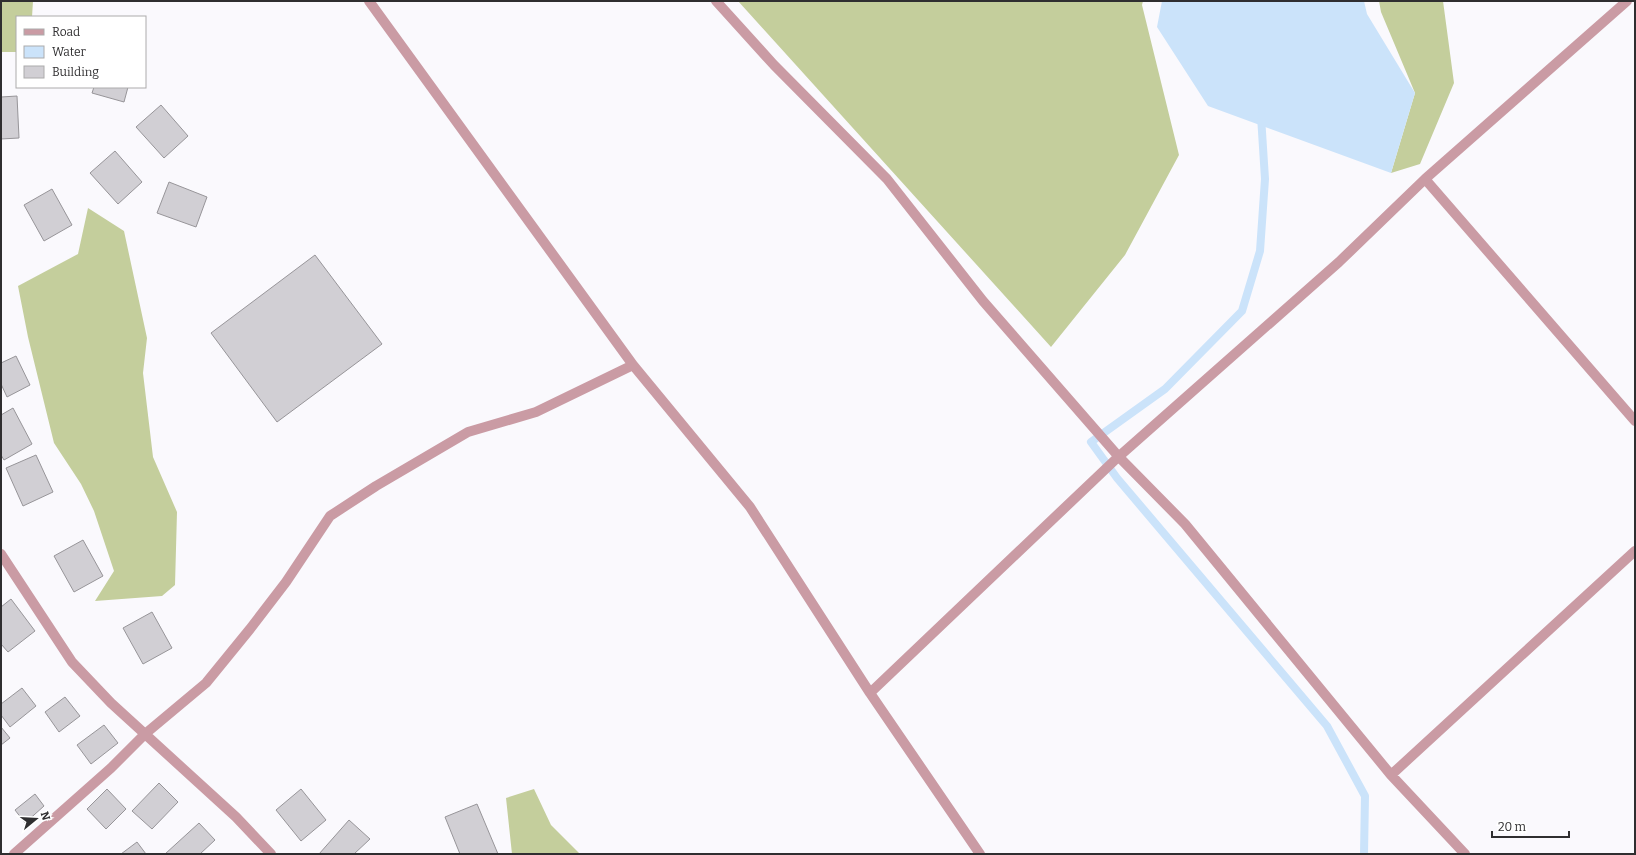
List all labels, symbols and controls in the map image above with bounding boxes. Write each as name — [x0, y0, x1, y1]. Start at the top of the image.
legend — [16, 16, 146, 88]
text: Road — [52, 25, 80, 39]
text: Water — [52, 45, 87, 59]
text: Building — [52, 65, 99, 79]
north arrow — [16, 799, 56, 839]
text: N — [38, 810, 53, 823]
scale bar — [1492, 813, 1569, 839]
text: 20 m — [1498, 820, 1527, 834]

